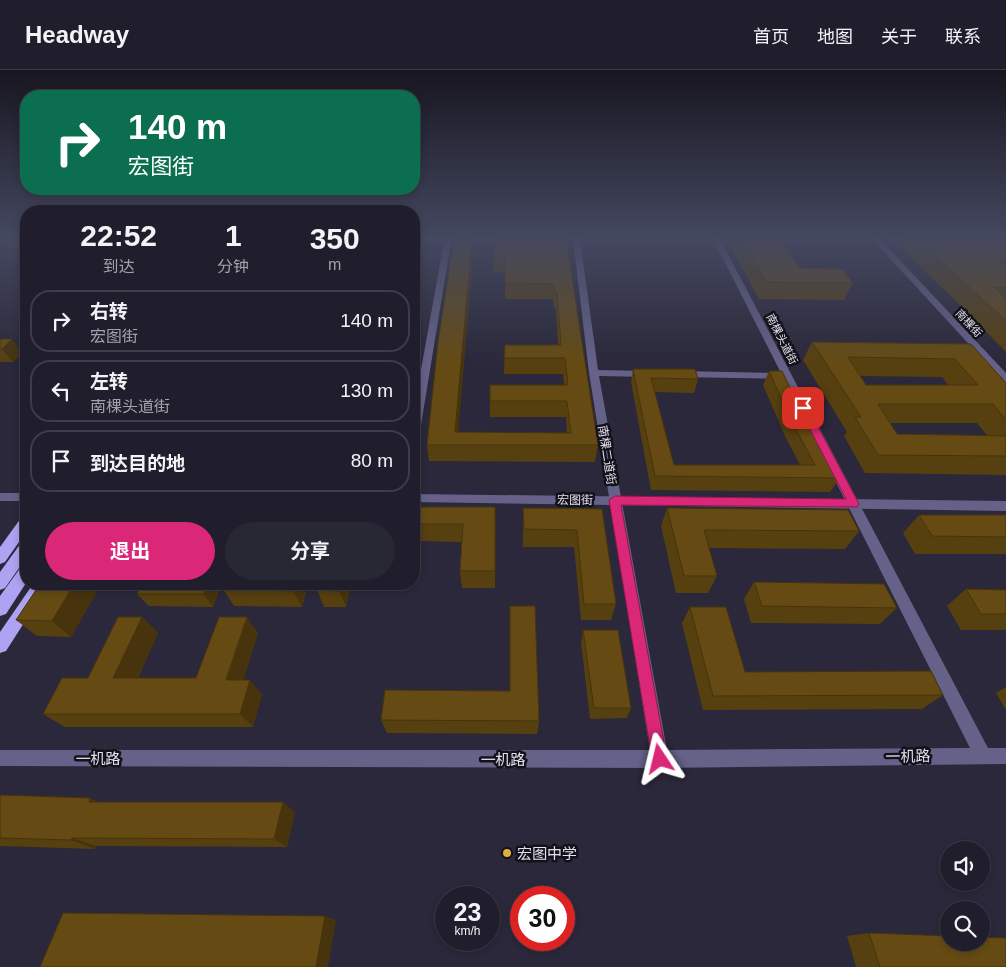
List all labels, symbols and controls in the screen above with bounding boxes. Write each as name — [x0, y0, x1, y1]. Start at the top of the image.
text: Headway — [25, 21, 129, 48]
text: 首页 — [753, 27, 789, 47]
text: 地图 — [817, 27, 853, 47]
text: 关于 — [881, 27, 917, 47]
text: 联系 — [945, 27, 981, 47]
text: 140 m — [128, 107, 227, 146]
icon: right — [45, 110, 110, 175]
text: 宏图街 — [128, 154, 194, 179]
text: 22:52 — [80, 219, 157, 252]
text: 1 — [225, 219, 242, 252]
text: 350 — [310, 222, 360, 255]
text: m — [328, 256, 341, 273]
text: 到达 — [103, 258, 135, 275]
text: 分钟 — [217, 258, 249, 275]
text: 右转 — [90, 301, 128, 322]
icon: right — [47, 307, 75, 335]
street label: 南棵街 — [953, 307, 985, 339]
text: 140 m — [340, 310, 393, 331]
street label: 南棵头道街 — [764, 312, 800, 366]
text: 宏图街 — [90, 328, 138, 345]
text: 左转 — [90, 371, 128, 392]
icon: left — [47, 377, 75, 405]
text: 130 m — [340, 380, 393, 401]
pin — [782, 387, 824, 429]
icon: arrive — [789, 394, 817, 422]
text: 南棵头道街 — [90, 398, 170, 415]
street label: 南棵二道街 — [595, 424, 619, 486]
icon: arrive — [47, 447, 75, 475]
text: 80 m — [351, 450, 393, 471]
text: 到达目的地 — [90, 453, 185, 474]
street label: 宏图街 — [557, 493, 593, 507]
button: 退出 — [45, 522, 215, 580]
button: 分享 — [225, 522, 395, 580]
position arrow — [633, 732, 685, 784]
street label: 一机路 — [885, 747, 931, 765]
street label: 一机路 — [75, 750, 121, 767]
street label: 一机路 — [480, 751, 526, 768]
map controls — [940, 841, 990, 951]
button: sound — [940, 841, 990, 891]
place label: 宏图中学 — [517, 845, 577, 862]
marker: 宏图中学 — [501, 847, 513, 859]
speed limit sign: 30 — [510, 886, 575, 951]
text: 23 — [454, 898, 481, 926]
button: search — [940, 901, 990, 951]
text: km/h — [454, 924, 481, 938]

